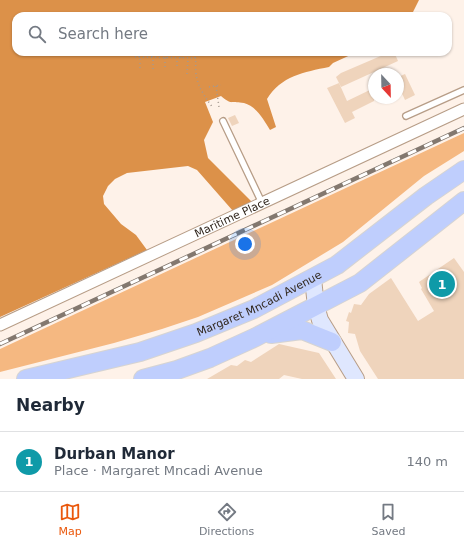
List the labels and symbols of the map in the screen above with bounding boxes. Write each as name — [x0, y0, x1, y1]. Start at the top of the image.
north arrow — [368, 68, 404, 104]
street label: Maritime Place — [193, 194, 272, 241]
your location — [235, 234, 255, 254]
street label: Margaret Mncadi Avenue — [195, 268, 324, 339]
pin: 1 — [429, 269, 455, 299]

